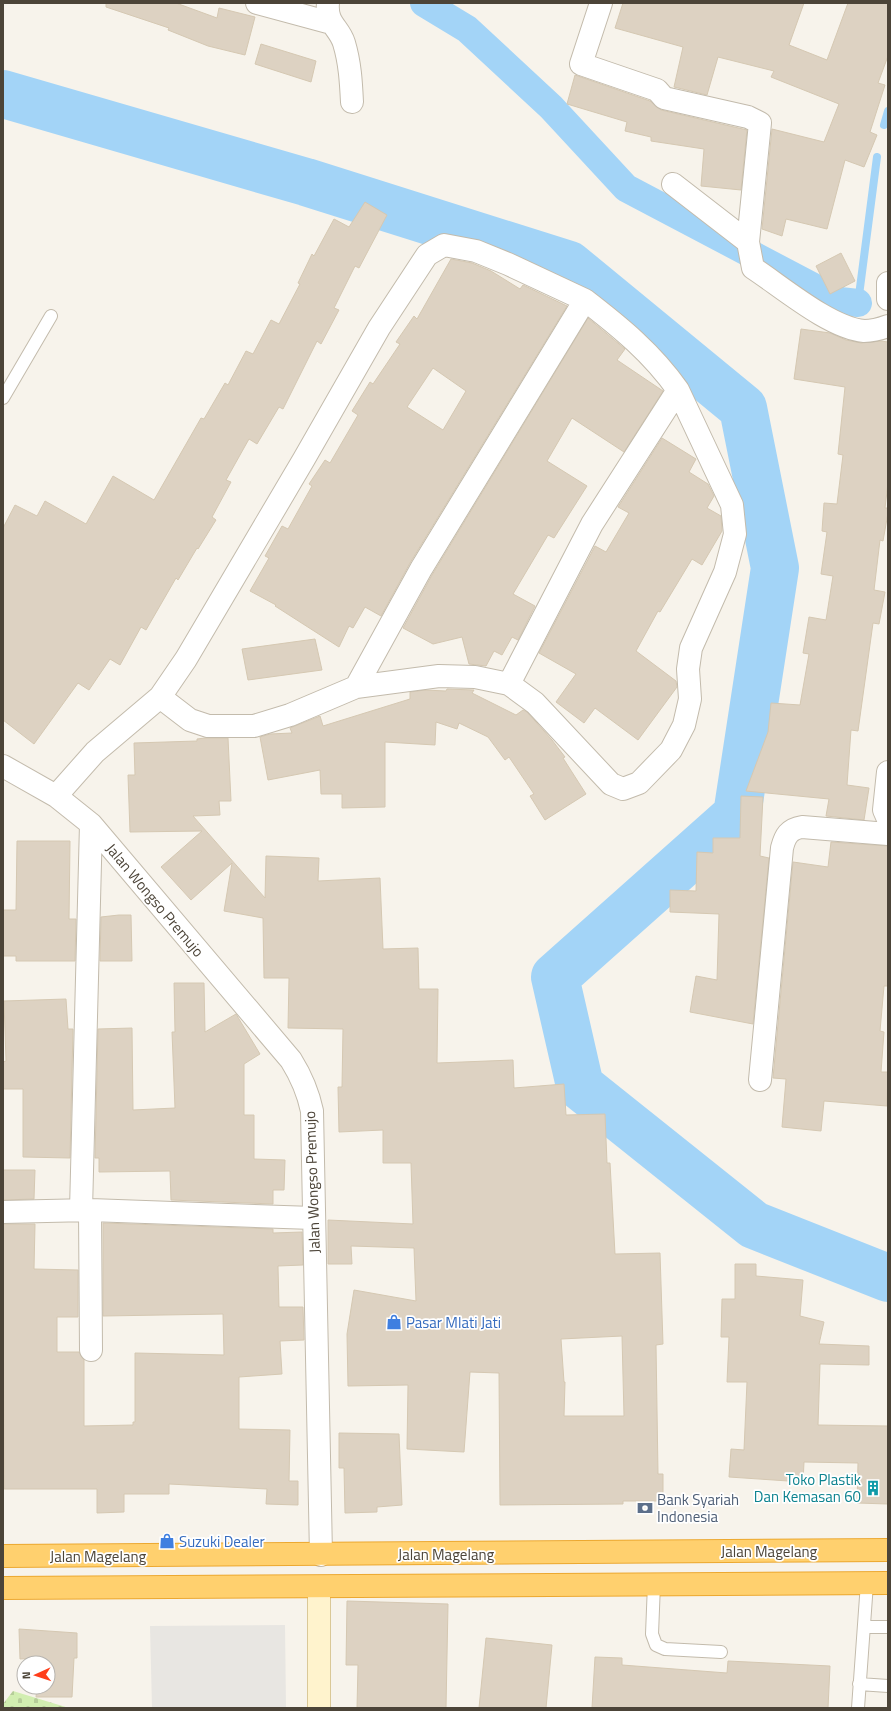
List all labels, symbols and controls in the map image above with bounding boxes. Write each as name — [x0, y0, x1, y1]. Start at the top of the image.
street label: Jalan Wongso Premujo — [100, 838, 210, 962]
street label: Jalan Wongso Premujo — [298, 1110, 326, 1253]
place label: Pasar Mlati Jati — [406, 1311, 501, 1334]
shop icon: Pasar Mlati Jati — [385, 1313, 403, 1331]
place label: Toko Plastik Dan Kemasan 60 — [754, 1468, 861, 1508]
building icon: Toko Plastik Dan Kemasan 60 — [864, 1479, 882, 1497]
place label: Bank Syariah Indonesia — [657, 1488, 739, 1528]
bank icon: Bank Syariah Indonesia — [636, 1499, 654, 1517]
place label: Suzuki Dealer — [179, 1530, 265, 1553]
shop icon: Suzuki Dealer — [158, 1532, 176, 1550]
street label: Jalan Magelang — [721, 1540, 817, 1563]
street label: Jalan Magelang — [398, 1543, 494, 1566]
street label: Jalan Magelang — [50, 1545, 146, 1568]
north arrow — [16, 1655, 56, 1695]
text: N — [18, 1671, 34, 1680]

